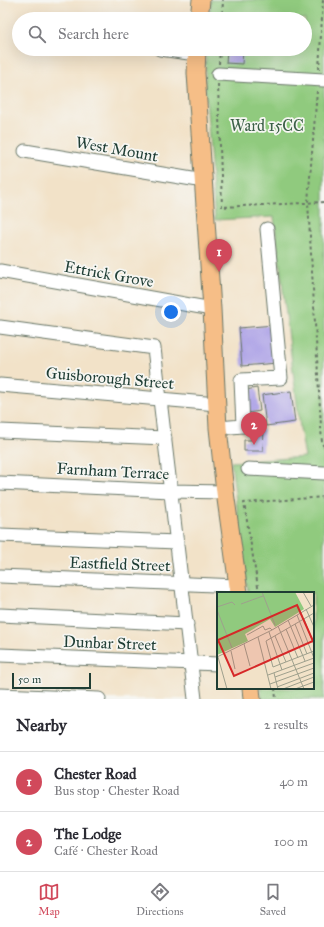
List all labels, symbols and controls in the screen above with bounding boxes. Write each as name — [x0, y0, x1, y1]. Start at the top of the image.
search box — [12, 12, 312, 56]
icon: search — [26, 23, 48, 45]
text: Search here — [58, 25, 129, 43]
park label: Ward 15CC — [230, 116, 304, 135]
street label: West Mount — [74, 132, 160, 166]
pin: 1 — [206, 239, 232, 272]
street label: Ettrick Grove — [63, 257, 156, 291]
your location — [161, 302, 181, 322]
street label: Guisborough Street — [45, 363, 175, 394]
pin: 2 — [241, 412, 267, 445]
street label: Farnham Terrace — [56, 459, 170, 483]
street label: Eastfield Street — [69, 553, 171, 575]
inset map — [217, 592, 314, 689]
street label: Dunbar Street — [63, 632, 157, 654]
scale bar — [12, 671, 91, 690]
text: 50 m — [18, 673, 41, 686]
text: Nearby — [16, 715, 67, 736]
text: 2 results — [264, 717, 308, 733]
text: Chester Road — [54, 765, 137, 783]
text: 1 — [26, 774, 32, 790]
text: 40 m — [279, 774, 308, 790]
text: Bus stop · Chester Road — [54, 783, 180, 799]
text: The Lodge — [54, 825, 122, 843]
text: 2 — [26, 834, 32, 850]
text: 100 m — [274, 834, 308, 850]
text: Café · Chester Road — [54, 843, 158, 859]
tab: Map — [38, 881, 60, 918]
tab: Directions — [136, 881, 184, 918]
tab: Saved — [260, 881, 286, 918]

